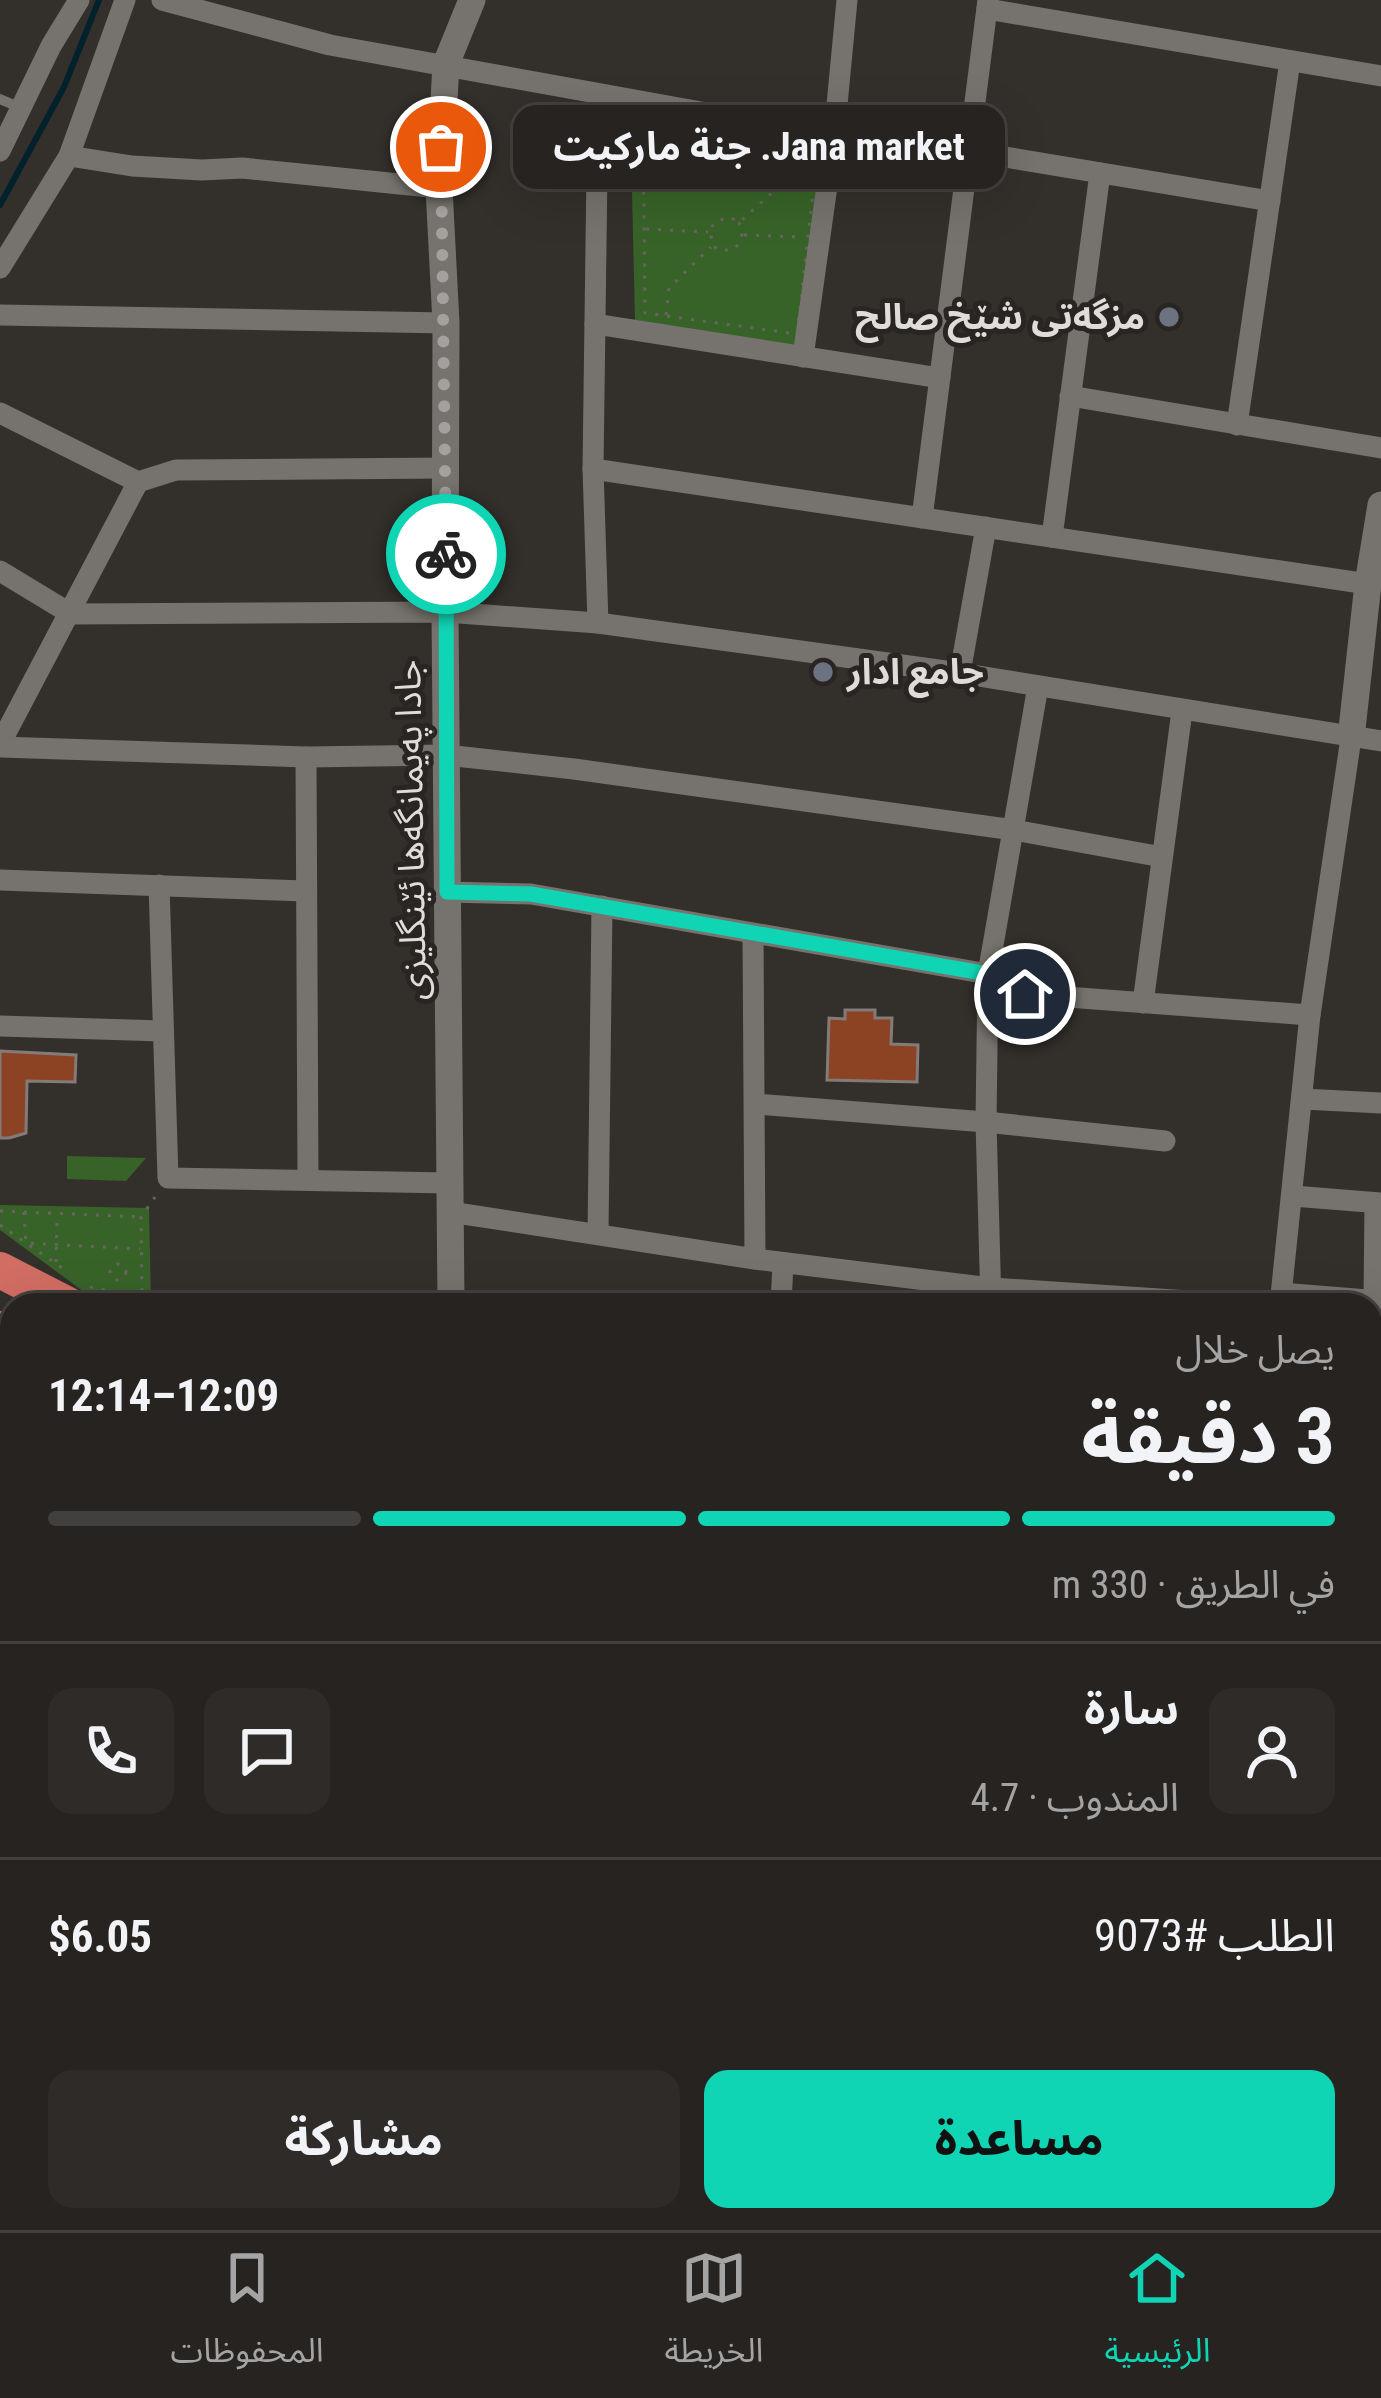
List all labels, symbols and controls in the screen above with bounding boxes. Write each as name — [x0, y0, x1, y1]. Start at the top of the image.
pin — [390, 96, 492, 198]
callout: Jana market. جنة ماركيت — [513, 105, 1005, 189]
icon: bag — [408, 114, 474, 180]
text: Jana market. جنة ماركيت — [553, 124, 965, 170]
place label: مزگەتی شێخ صالح — [855, 296, 1145, 343]
marker: مزگەتی شێخ صالح — [1156, 304, 1182, 330]
courier — [386, 494, 506, 614]
icon: bike — [413, 521, 479, 587]
place label: جامع ادار — [845, 651, 984, 698]
street label: جادا په‌يمانگه‌ها ئێنگليزى — [387, 659, 437, 1001]
marker: جامع ادار — [810, 659, 836, 685]
pin — [974, 943, 1076, 1045]
icon: home — [992, 961, 1058, 1027]
text: يصل خلال — [1175, 1327, 1335, 1373]
text: 12:09–12:14 — [48, 1369, 279, 1422]
text: 3 دقيقة — [1081, 1391, 1335, 1482]
text: في الطريق · 330 m — [1052, 1562, 1335, 1608]
text: سارة — [1084, 1682, 1179, 1735]
button: phone — [48, 1688, 174, 1814]
button: chat — [204, 1688, 330, 1814]
button: person — [1209, 1688, 1335, 1814]
text: المندوب · 4.7 — [971, 1775, 1179, 1821]
text: الطلب #9073 — [1094, 1909, 1335, 1962]
text: $6.05 — [48, 1910, 152, 1963]
button: مشاركة — [48, 2070, 680, 2208]
button: مساعدة — [704, 2070, 1335, 2208]
tab: المحفوظات — [170, 2245, 324, 2386]
tab: الخريطة — [665, 2245, 763, 2386]
tab: الرئيسية — [1104, 2245, 1211, 2386]

